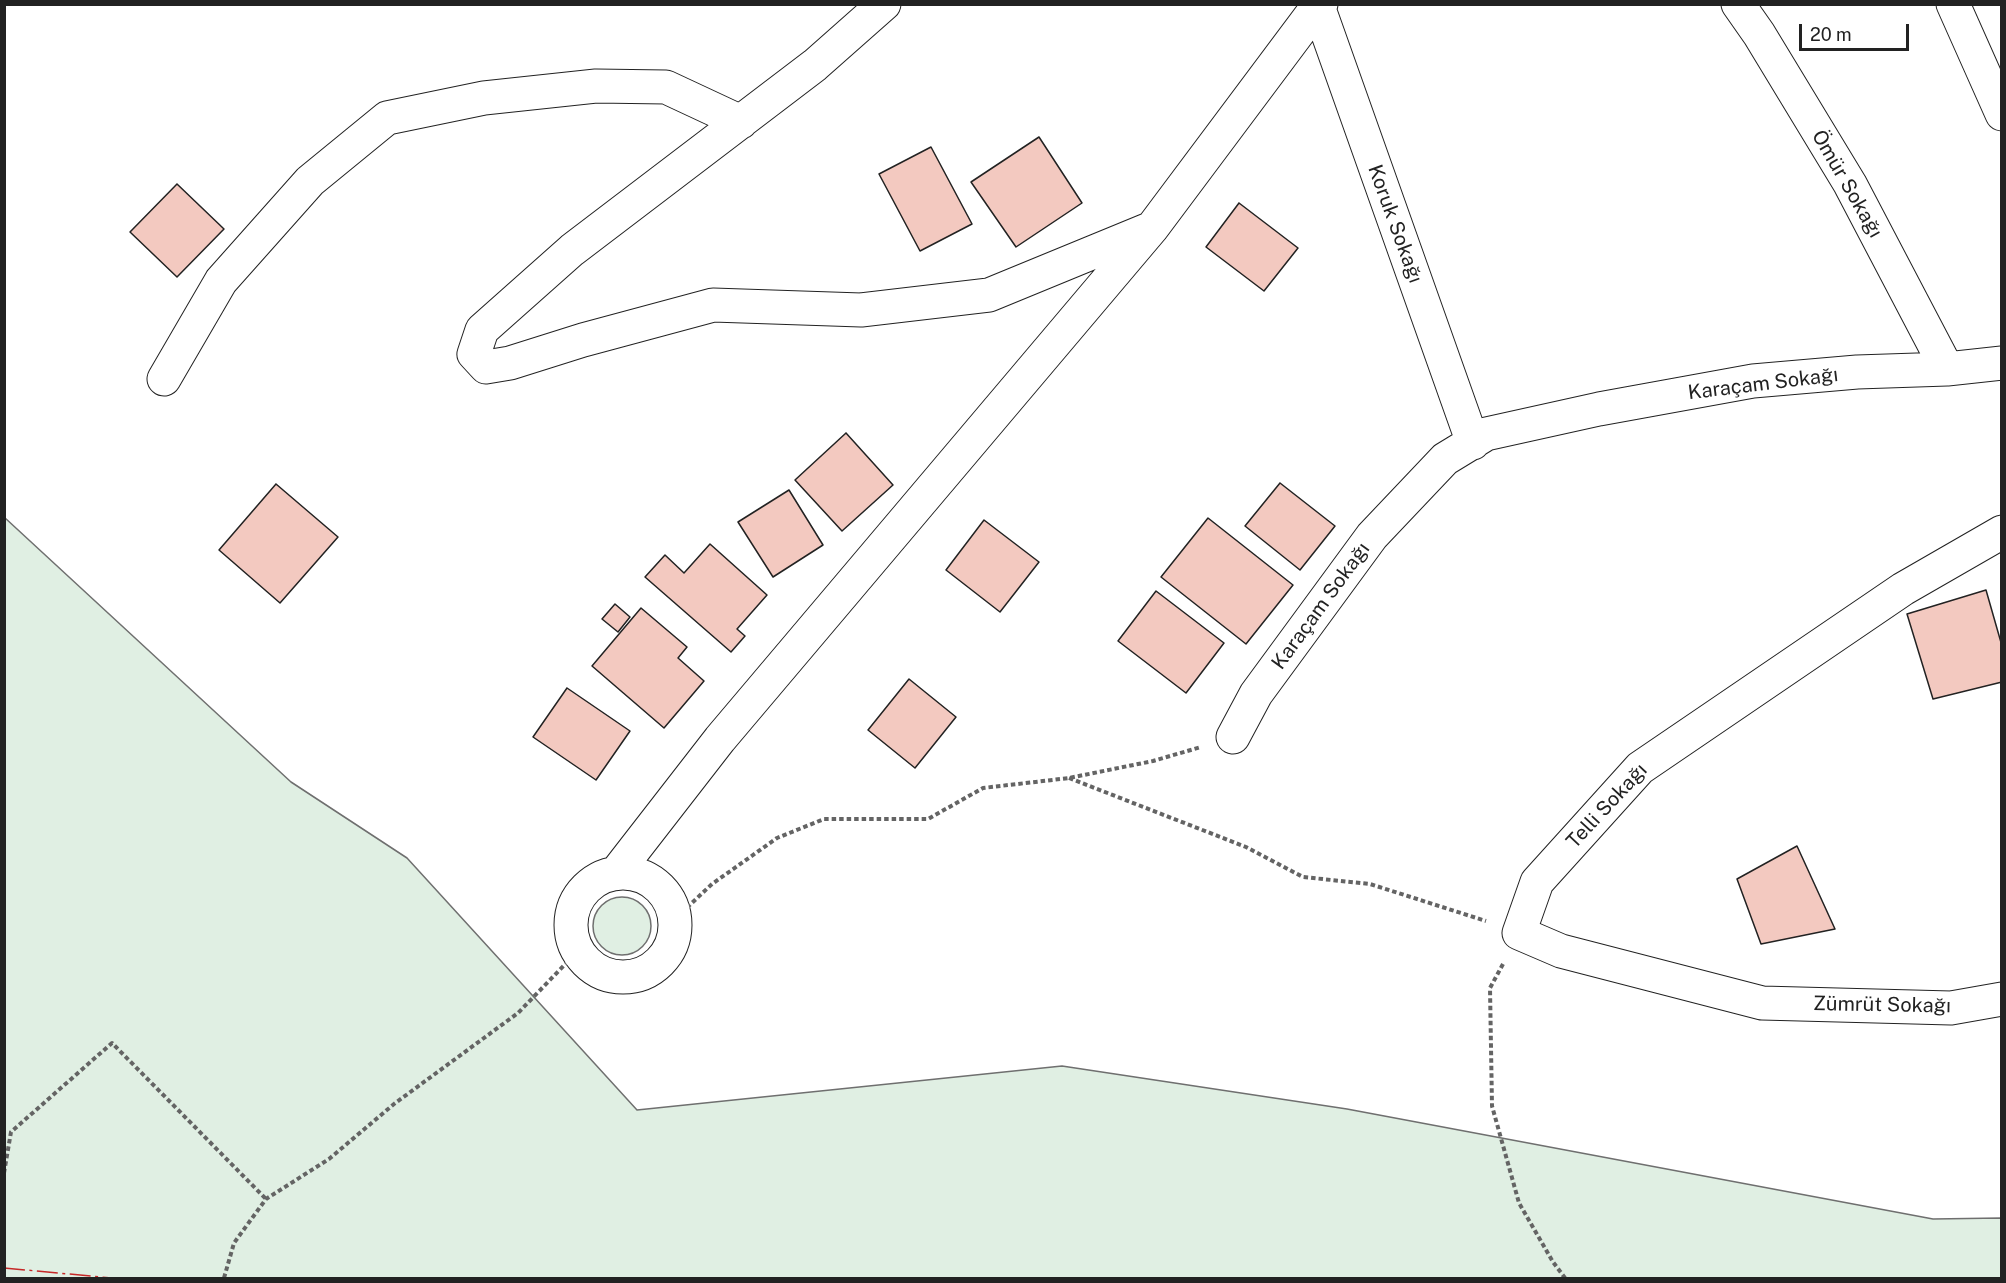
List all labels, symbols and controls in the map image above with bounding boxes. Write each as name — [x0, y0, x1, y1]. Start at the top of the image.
scale bar — [1802, 12, 1912, 50]
text: 20 m — [1810, 24, 1852, 45]
street label: Ömür Sokağı — [1807, 126, 1887, 242]
street label: Koruk Sokağı — [1363, 162, 1427, 286]
street label: Karaçam Sokağı — [1687, 363, 1839, 405]
street label: Karaçam Sokağı — [1267, 538, 1375, 674]
street label: Telli Sokağı — [1562, 759, 1652, 853]
street label: Zümrüt Sokağı — [1813, 992, 1951, 1018]

